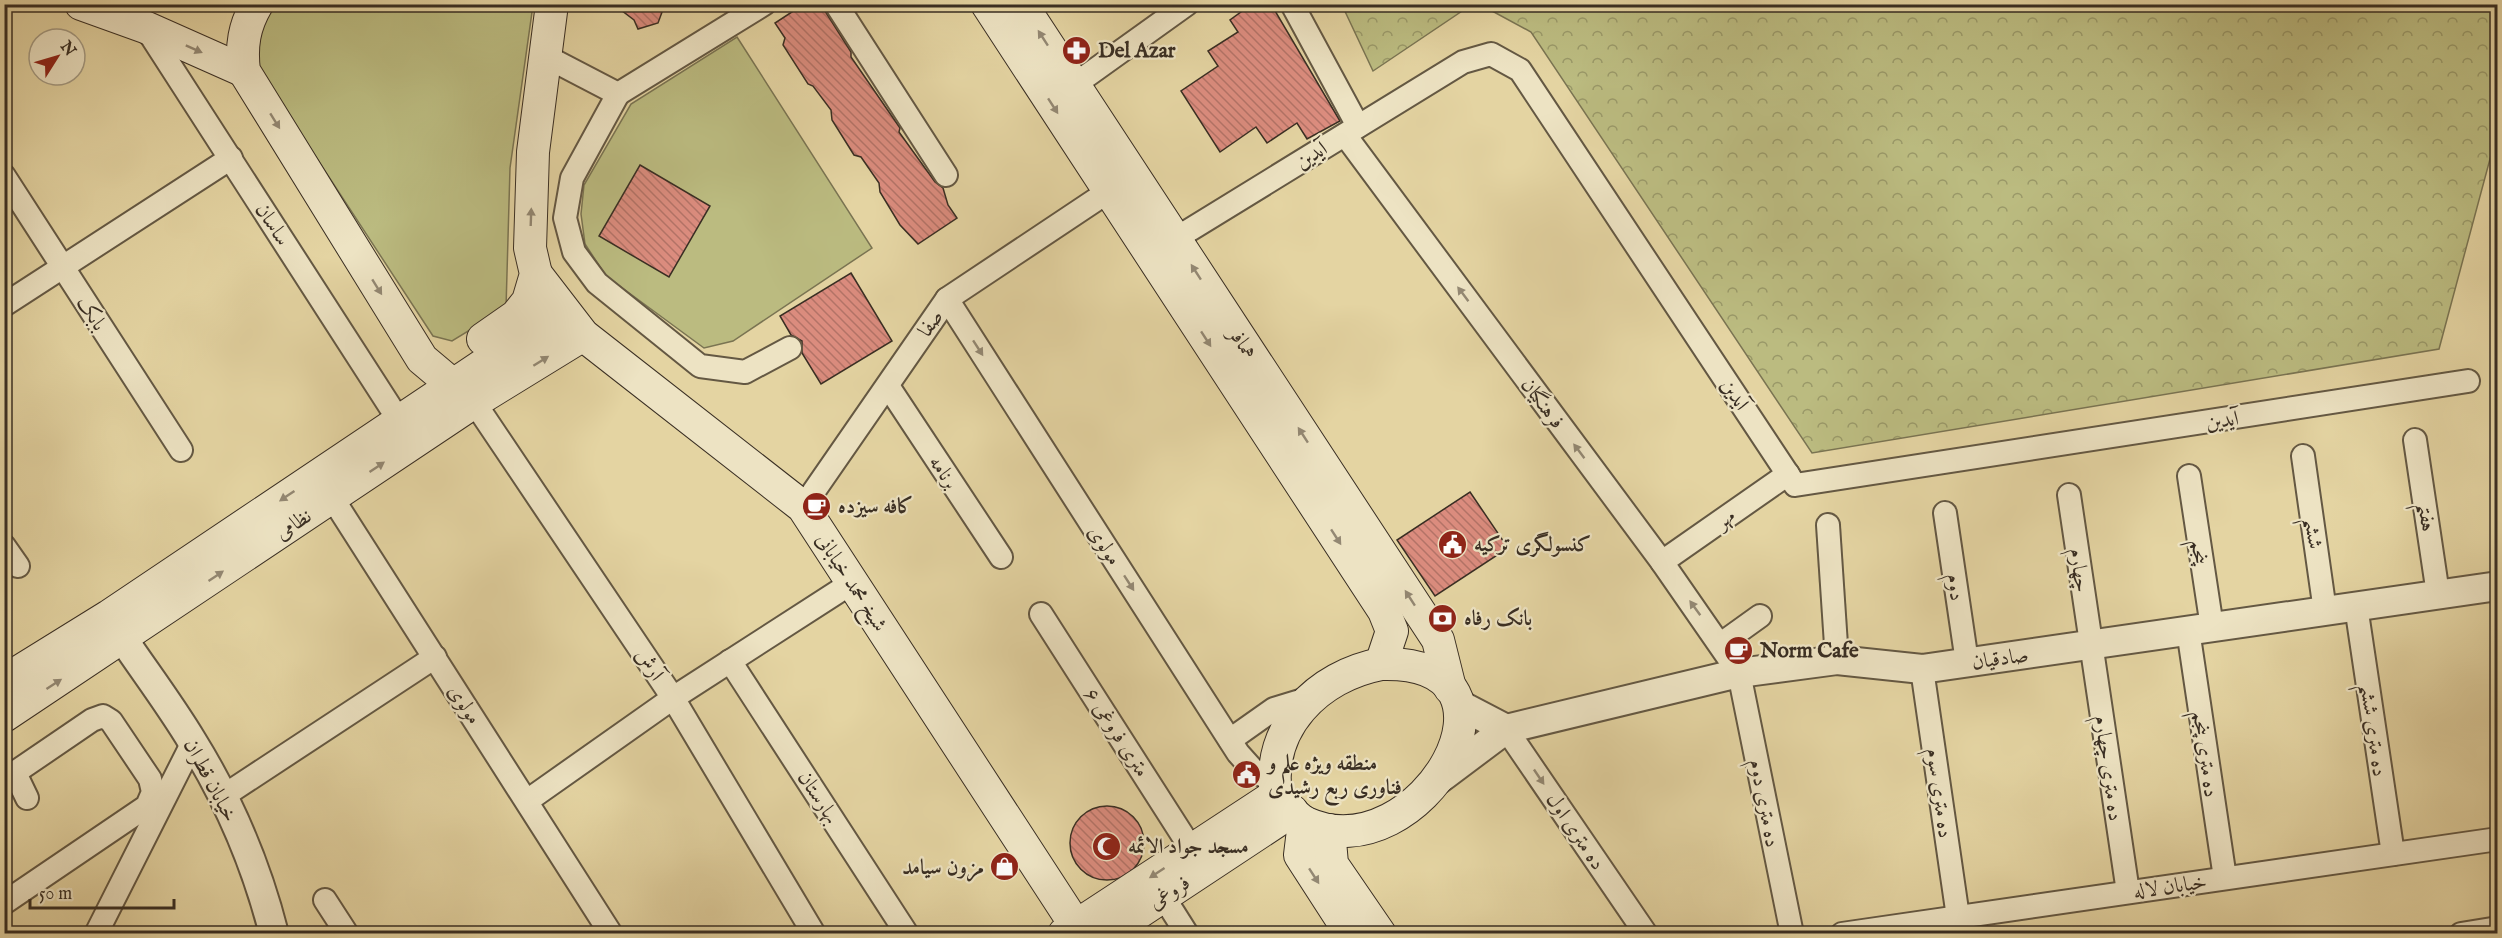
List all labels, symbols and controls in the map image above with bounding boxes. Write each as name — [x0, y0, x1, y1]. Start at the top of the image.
north arrow — [27, 27, 87, 87]
one-way arrow — [1038, 30, 1049, 46]
pharmacy icon: Del Azar — [1061, 34, 1093, 66]
text: N — [55, 37, 80, 61]
place label: Del Azar — [1098, 38, 1176, 65]
one-way arrow — [186, 44, 204, 54]
one-way arrow — [1048, 98, 1059, 114]
one-way arrow — [269, 113, 280, 129]
street label: آیدین — [1290, 134, 1335, 176]
street label: ساسان — [248, 198, 295, 251]
one-way arrow — [526, 207, 536, 226]
one-way arrow — [1191, 263, 1202, 280]
one-way arrow — [372, 279, 383, 295]
one-way arrow — [1457, 286, 1469, 302]
street label: بابک — [69, 291, 112, 337]
street label: صفا — [912, 305, 950, 343]
street label: همافر — [1221, 321, 1262, 365]
one-way arrow — [1201, 331, 1212, 348]
one-way arrow — [973, 340, 984, 356]
one-way arrow — [533, 355, 549, 366]
street label: فرهنگیان — [1514, 373, 1570, 435]
street label: آیدین — [1713, 373, 1756, 418]
street label: آیدین — [2204, 404, 2243, 437]
one-way arrow — [1297, 427, 1309, 443]
one-way arrow — [1573, 443, 1585, 459]
street label: برنامه — [922, 451, 964, 495]
one-way arrow — [369, 461, 385, 473]
one-way arrow — [279, 490, 295, 501]
cafe icon: کافه سیزده — [801, 490, 833, 522]
place label: کافه سیزده — [838, 494, 914, 521]
street label: هفتم — [2404, 501, 2441, 534]
street label: نظامی — [270, 503, 317, 547]
street label: مهر — [1709, 503, 1741, 537]
street label: ششم — [2291, 516, 2328, 552]
street label: مولوی — [1081, 521, 1127, 571]
street label: شیخ محمد خیابانی — [805, 528, 893, 640]
public building icon: کنسولگری ترکیه — [1437, 528, 1469, 560]
one-way arrow — [1331, 529, 1342, 546]
place label: کنسولگری ترکیه — [1474, 531, 1591, 559]
street label: پنجم — [2178, 538, 2214, 569]
street label: چهارم — [2059, 546, 2095, 595]
one-way arrow — [208, 571, 224, 582]
street label: دوم — [1936, 572, 1970, 603]
one-way arrow — [1123, 574, 1135, 590]
one-way arrow — [1405, 589, 1416, 606]
one-way arrow — [1689, 600, 1701, 615]
bank icon: بانک رفاه — [1427, 602, 1459, 634]
place label: بانک رفاه — [1464, 606, 1532, 633]
cafe icon: Norm Cafe — [1723, 634, 1755, 666]
place label: Norm Cafe — [1759, 638, 1859, 665]
street label: صادقیان — [1970, 642, 2030, 677]
street label: آرش — [628, 643, 672, 688]
one-way arrow — [45, 679, 62, 690]
street label: مولوی — [441, 680, 487, 730]
street label: ده متری ششم — [2347, 682, 2392, 779]
street label: ۶ متری فروغی — [1077, 683, 1155, 783]
street label: ده متری پنجم — [2180, 709, 2224, 800]
street label: ده متری چهارم — [2084, 713, 2128, 823]
street label: خیابان قطران — [176, 734, 243, 827]
street label: ده متری سوم — [1916, 746, 1958, 840]
place label: منطقه ویژه علم و فناوری ربع رشیدی — [1266, 751, 1402, 806]
street label: ده متری دوم — [1739, 757, 1785, 850]
public building icon: منطقه ویژه علم و فناوری ربع رشیدی — [1231, 759, 1263, 791]
street label: بهارستان — [791, 766, 845, 830]
one-way arrow — [1533, 768, 1545, 784]
street label: ده متری اول — [1539, 788, 1610, 876]
mosque icon: مسجد جواد الائمه — [1091, 830, 1123, 862]
place label: مسجد جواد الائمه — [1128, 834, 1249, 861]
shop icon: مزون سیامد — [989, 851, 1021, 883]
place label: مزون سیامد — [902, 855, 984, 882]
one-way arrow — [1149, 867, 1165, 878]
one-way arrow — [1309, 868, 1320, 885]
street label: خیابان لاله — [2132, 869, 2209, 906]
street label: فروغى — [1144, 870, 1196, 917]
scale bar — [30, 872, 174, 910]
text: 50 m — [39, 883, 72, 906]

